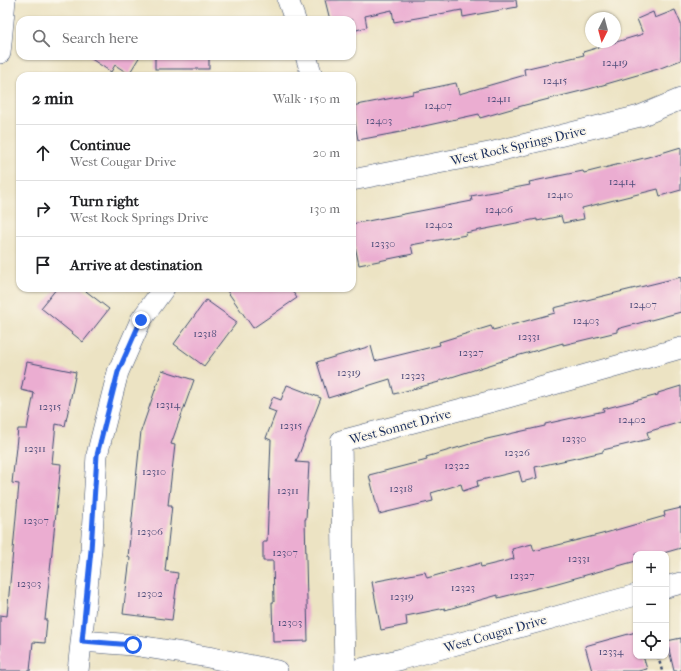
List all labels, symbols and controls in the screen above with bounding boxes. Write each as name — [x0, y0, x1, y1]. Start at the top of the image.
north arrow — [585, 12, 621, 48]
search box — [16, 16, 356, 60]
icon: search — [30, 27, 52, 49]
text: Search here — [62, 29, 138, 47]
house number: 12419 — [602, 56, 628, 69]
house number: 12415 — [543, 74, 568, 87]
text: 2 min — [32, 88, 73, 108]
text: Walk · 150 m — [273, 91, 340, 106]
house number: 12411 — [487, 92, 511, 105]
house number: 12407 — [424, 99, 452, 112]
house number: 12403 — [366, 114, 392, 127]
street label: West Rock Springs Drive — [448, 122, 588, 169]
text: Continue — [70, 136, 130, 154]
icon: ahead — [32, 142, 54, 164]
text: 20 m — [313, 145, 340, 160]
text: West Cougar Drive — [70, 154, 176, 169]
house number: 12414 — [609, 175, 636, 188]
house number: 12410 — [547, 188, 573, 201]
text: Turn right — [70, 192, 139, 210]
icon: right — [32, 198, 54, 220]
text: 130 m — [309, 201, 340, 216]
house number: 12406 — [485, 203, 513, 216]
text: West Rock Springs Drive — [70, 210, 208, 225]
house number: 12402 — [425, 218, 453, 231]
house number: 12330 — [371, 237, 395, 250]
icon: arrive — [32, 254, 54, 276]
text: Arrive at destination — [70, 256, 202, 274]
house number: 12407 — [629, 298, 657, 311]
route end — [132, 311, 150, 329]
house number: 12403 — [573, 314, 599, 327]
house number: 12318 — [193, 327, 217, 340]
house number: 12331 — [518, 330, 540, 343]
house number: 12327 — [458, 346, 484, 359]
house number: 12319 — [337, 366, 361, 379]
house number: 12323 — [401, 369, 425, 382]
house number: 12314 — [156, 398, 181, 411]
house number: 12315 — [39, 400, 62, 413]
street label: West Sonnet Drive — [347, 406, 453, 448]
house number: 12402 — [618, 413, 646, 426]
house number: 12315 — [280, 419, 303, 432]
house number: 12330 — [562, 432, 586, 445]
house number: 12311 — [24, 442, 46, 455]
house number: 12326 — [504, 446, 530, 459]
house number: 12322 — [444, 459, 470, 472]
house number: 12310 — [142, 465, 166, 478]
house number: 12318 — [389, 482, 413, 495]
house number: 12311 — [277, 484, 299, 497]
house number: 12307 — [23, 514, 49, 527]
house number: 12306 — [137, 525, 163, 538]
house number: 12307 — [272, 546, 298, 559]
map controls — [633, 551, 669, 659]
button: + — [633, 551, 669, 587]
house number: 12331 — [568, 552, 590, 565]
house number: 12327 — [509, 569, 535, 582]
house number: 12303 — [17, 577, 41, 590]
house number: 12323 — [451, 581, 475, 594]
house number: 12302 — [137, 587, 163, 600]
button: − — [633, 587, 669, 623]
house number: 12319 — [390, 590, 414, 603]
street label: West Cougar Drive — [441, 611, 549, 656]
house number: 12303 — [278, 616, 302, 629]
button: locate — [633, 623, 669, 659]
route start — [124, 636, 142, 654]
house number: 12334 — [598, 645, 624, 658]

